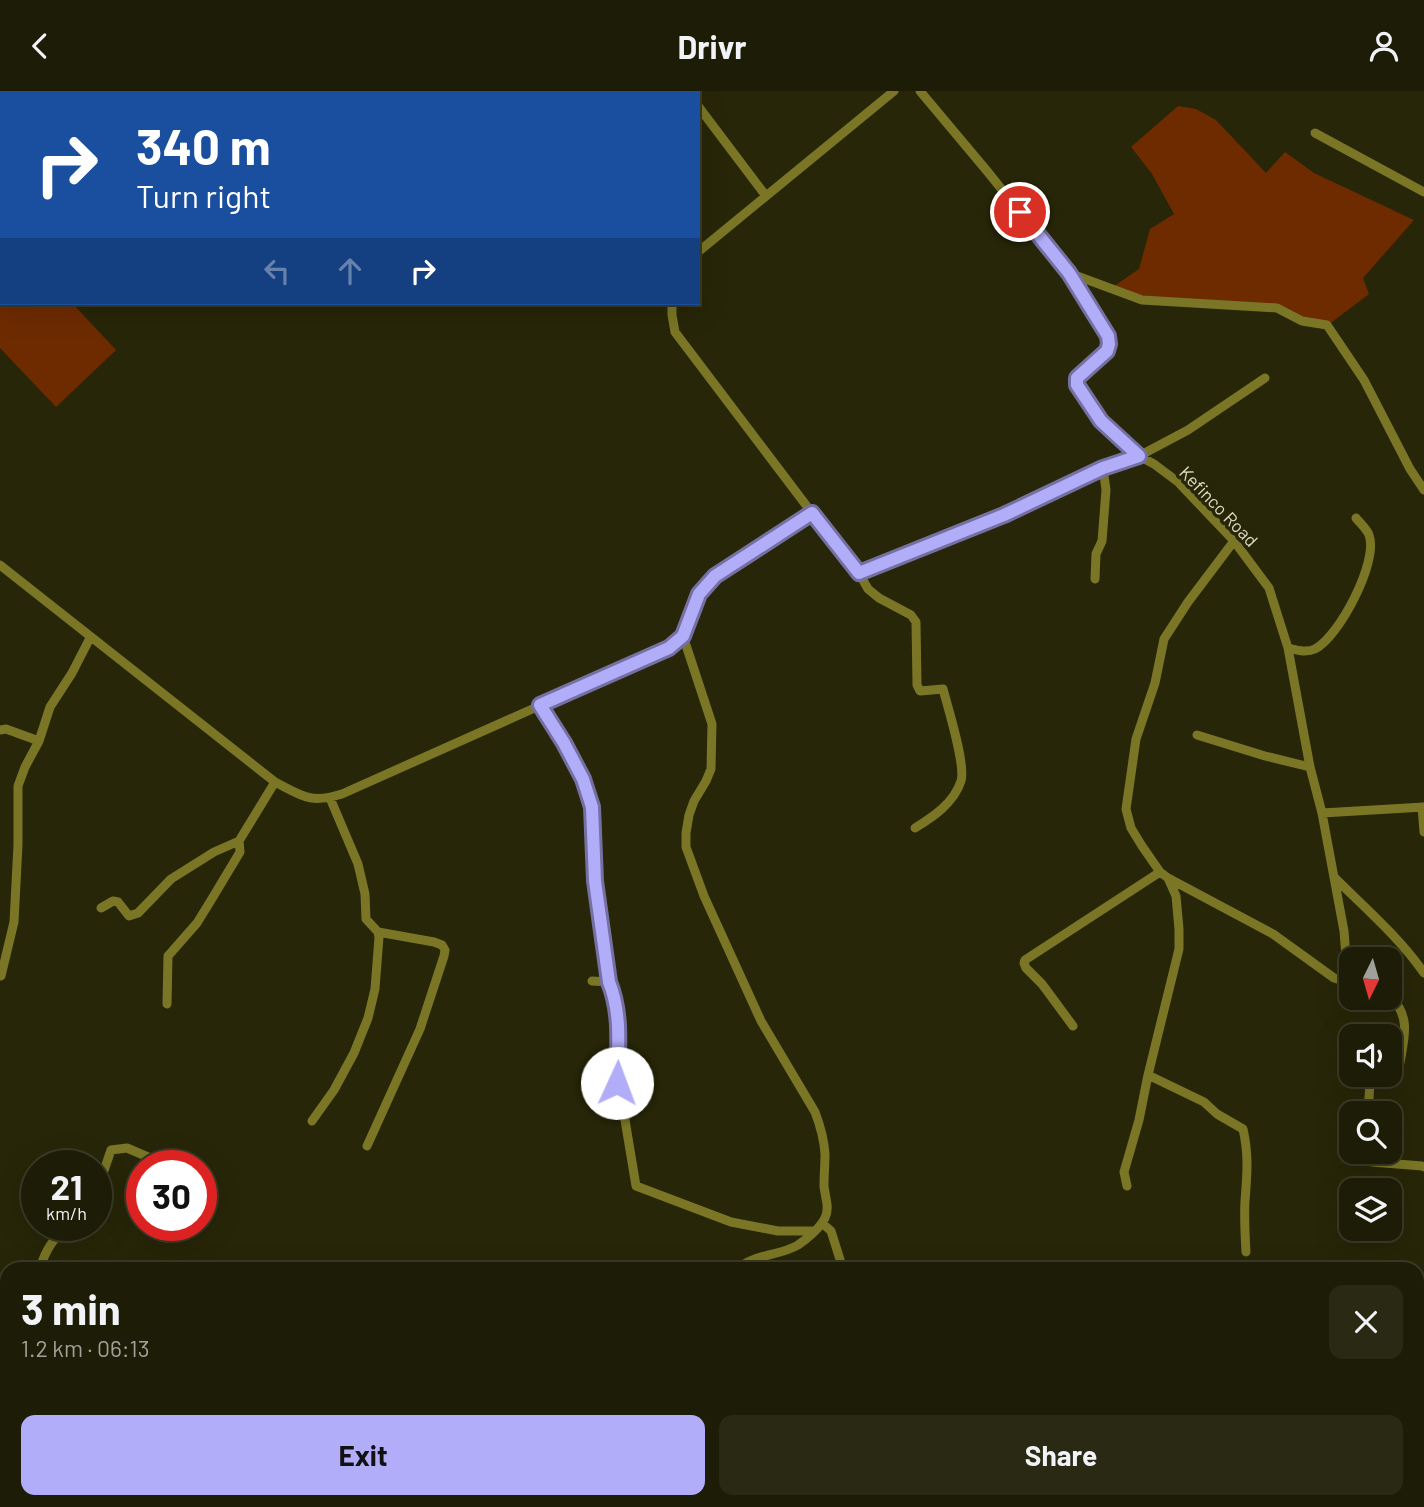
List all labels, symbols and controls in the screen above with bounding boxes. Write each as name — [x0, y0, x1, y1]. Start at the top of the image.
icon: back — [21, 27, 59, 65]
text: Drivr — [677, 27, 747, 65]
icon: person — [1365, 27, 1403, 65]
text: 340 m — [136, 116, 271, 175]
icon: right — [21, 119, 112, 210]
text: Turn right — [136, 176, 271, 214]
pin — [990, 182, 1050, 242]
icon: arrive — [1001, 193, 1039, 231]
icon: left — [258, 252, 296, 290]
icon: ahead — [331, 252, 369, 290]
icon: right — [404, 252, 442, 290]
street label: Kefinco Road — [1175, 461, 1263, 551]
north arrow — [1339, 947, 1402, 1010]
map controls — [1339, 947, 1402, 1241]
button: sound — [1339, 1024, 1402, 1087]
position arrow — [580, 1046, 654, 1120]
button: search — [1339, 1101, 1402, 1164]
speed limit sign: 30 — [126, 1150, 217, 1241]
text: 21 — [51, 1165, 82, 1207]
button: layers — [1339, 1178, 1402, 1241]
text: km/h — [46, 1202, 87, 1224]
text: 3 min — [21, 1283, 121, 1333]
button: close — [1329, 1285, 1403, 1359]
text: 1.2 km · 06:13 — [21, 1334, 149, 1362]
button: Exit — [21, 1415, 705, 1495]
button: Share — [719, 1415, 1403, 1495]

